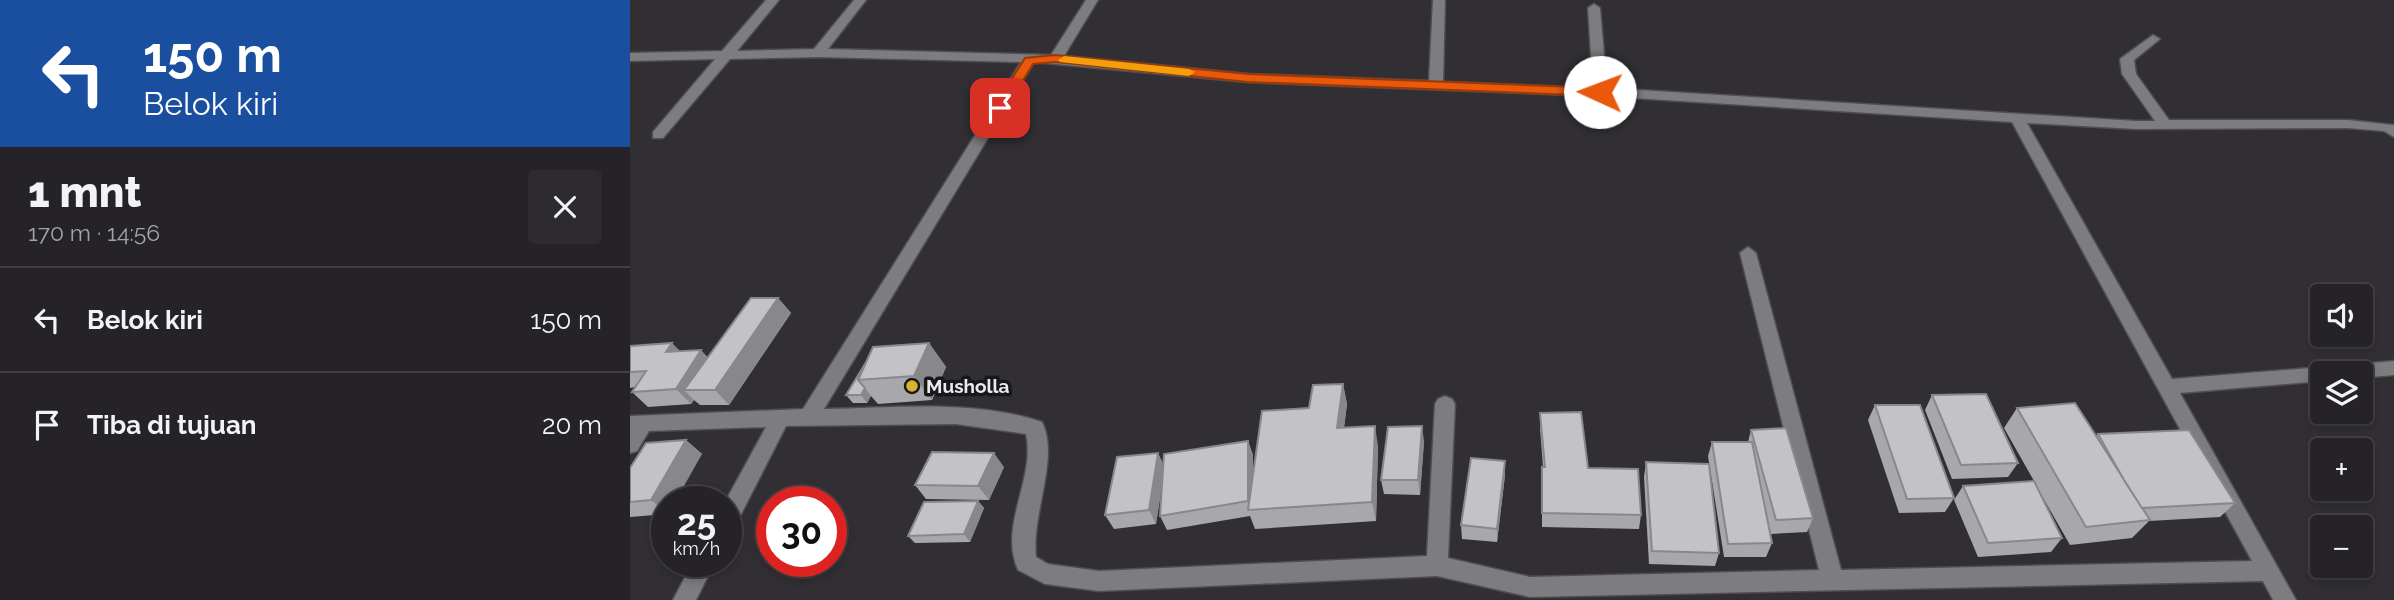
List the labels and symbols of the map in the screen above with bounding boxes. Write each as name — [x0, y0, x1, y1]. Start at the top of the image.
position arrow — [1563, 55, 1637, 129]
pin — [970, 78, 1030, 138]
place label: Musholla — [926, 375, 1010, 397]
marker: Musholla — [904, 378, 920, 394]
speed limit sign: 30 — [756, 486, 847, 577]

